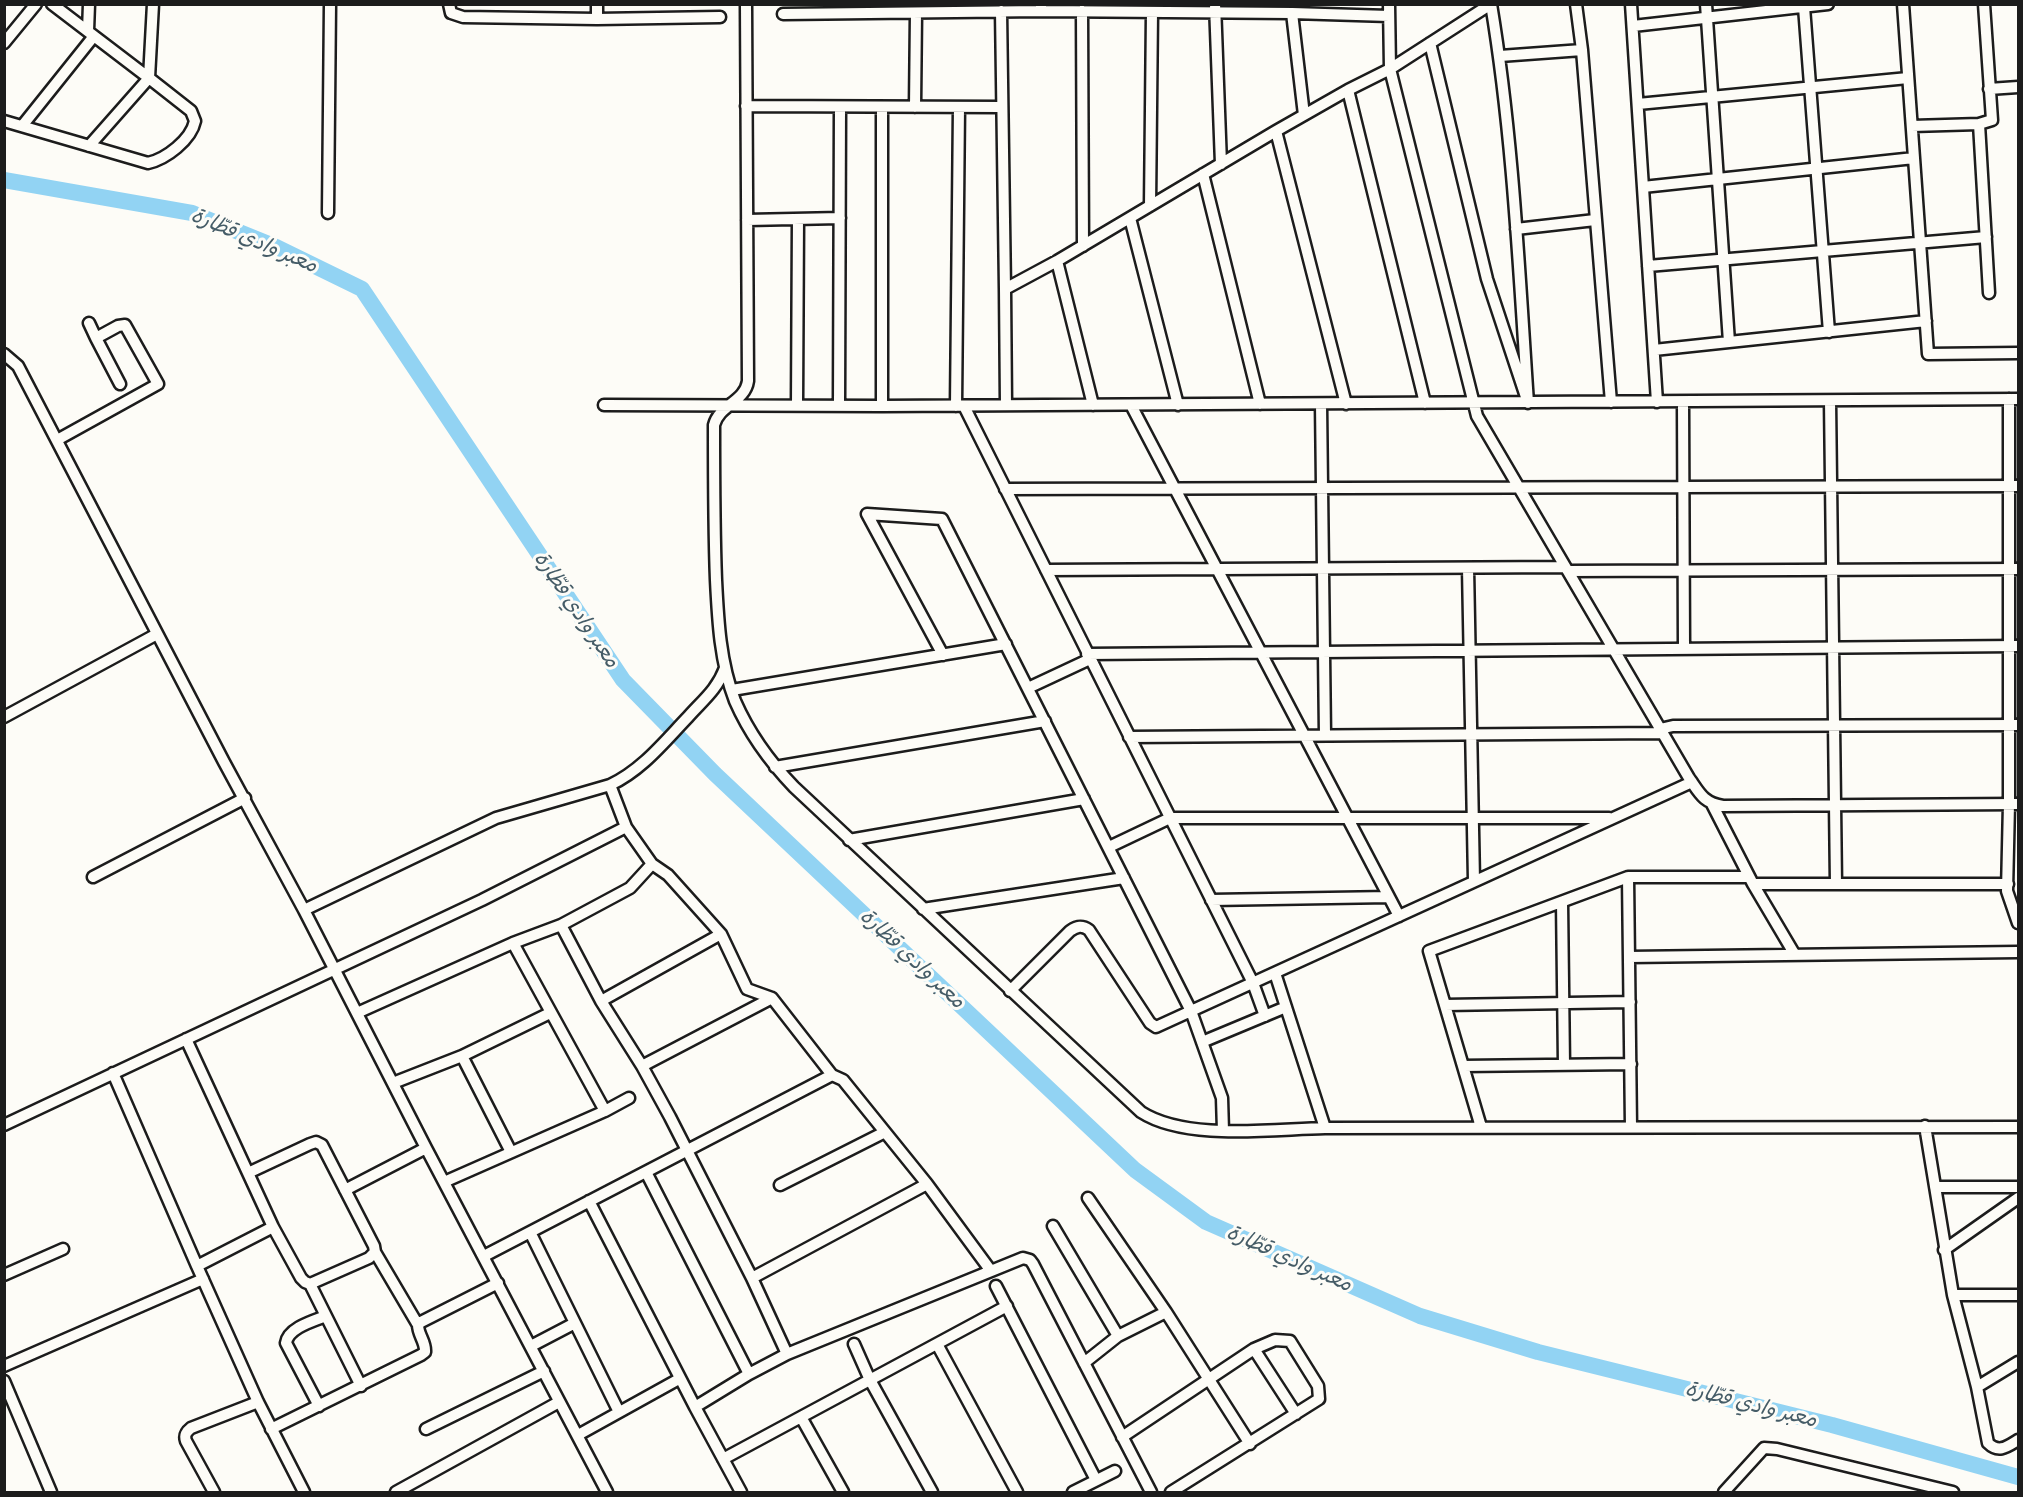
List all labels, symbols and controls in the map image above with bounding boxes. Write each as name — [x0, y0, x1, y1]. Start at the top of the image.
water label: معبر وادي قطّارة — [187, 203, 321, 279]
water label: معبر وادي قطّارة — [528, 547, 624, 673]
water label: معبر وادي قطّارة — [854, 904, 970, 1014]
water label: معبر وادي قطّارة — [1222, 1220, 1356, 1298]
water label: معبر وادي قطّارة — [1683, 1376, 1819, 1434]

